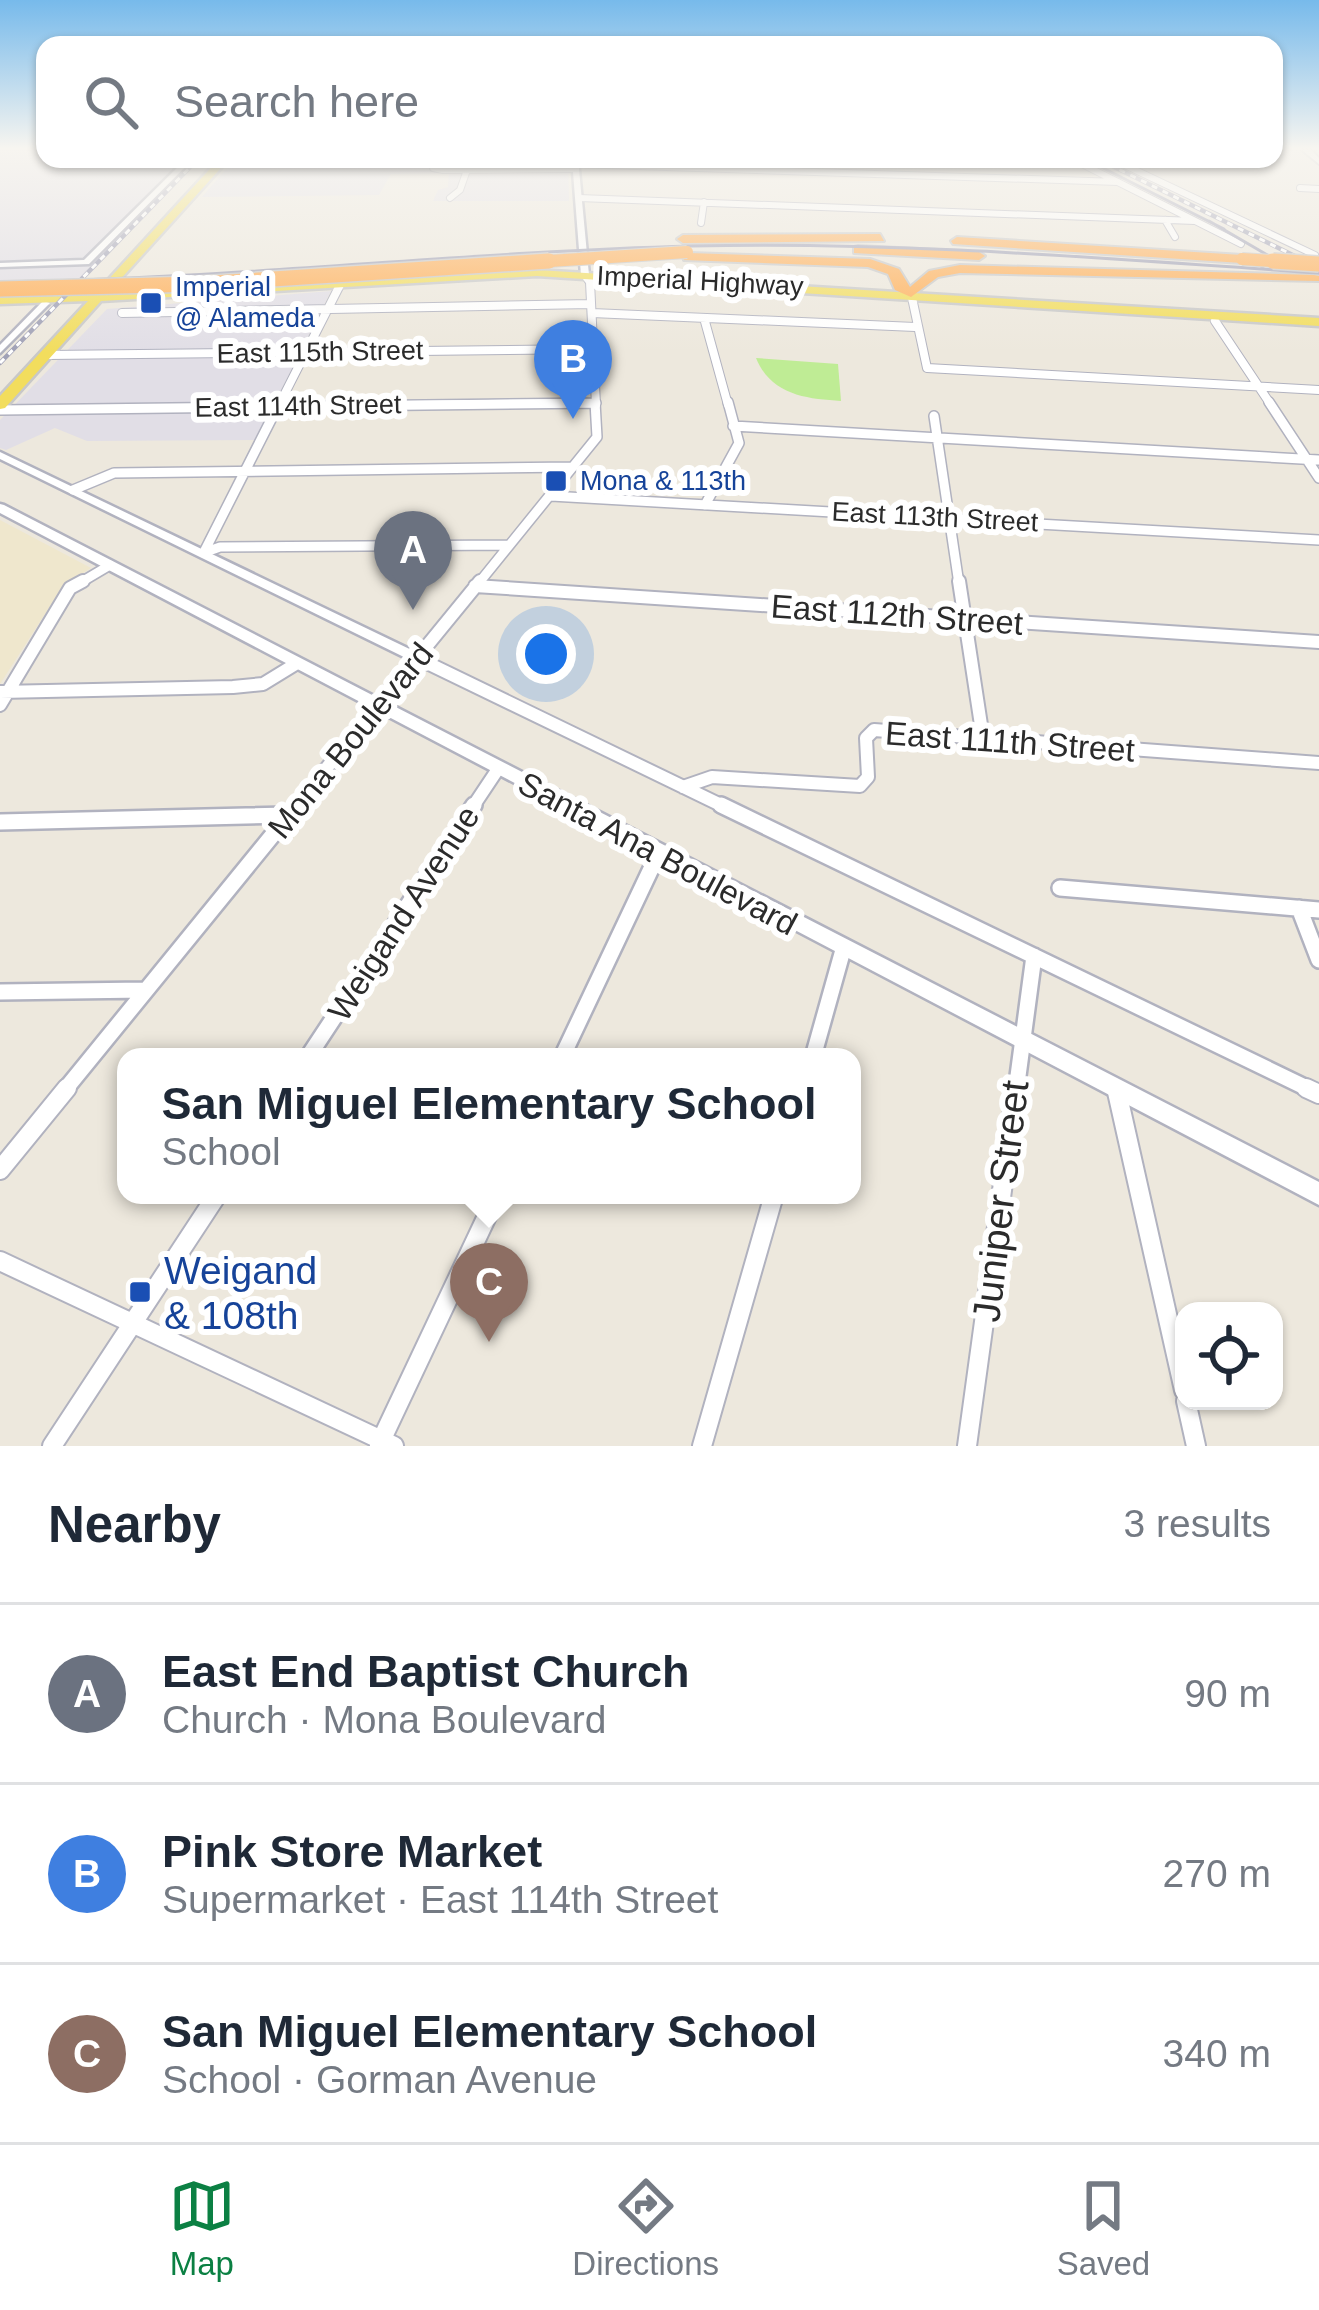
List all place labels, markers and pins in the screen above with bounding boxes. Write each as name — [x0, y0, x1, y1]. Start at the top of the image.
place label: Imperial @ Alameda — [175, 272, 316, 333]
marker: Imperial @ Alameda — [138, 290, 164, 316]
pin: B — [534, 320, 612, 419]
place label: Mona & 113th — [580, 466, 746, 496]
marker: Mona & 113th — [543, 468, 569, 494]
pin: A — [374, 511, 452, 610]
pin: C — [450, 1243, 528, 1342]
place label: Weigand & 108th — [164, 1249, 317, 1337]
marker: Weigand & 108th — [127, 1279, 153, 1305]

